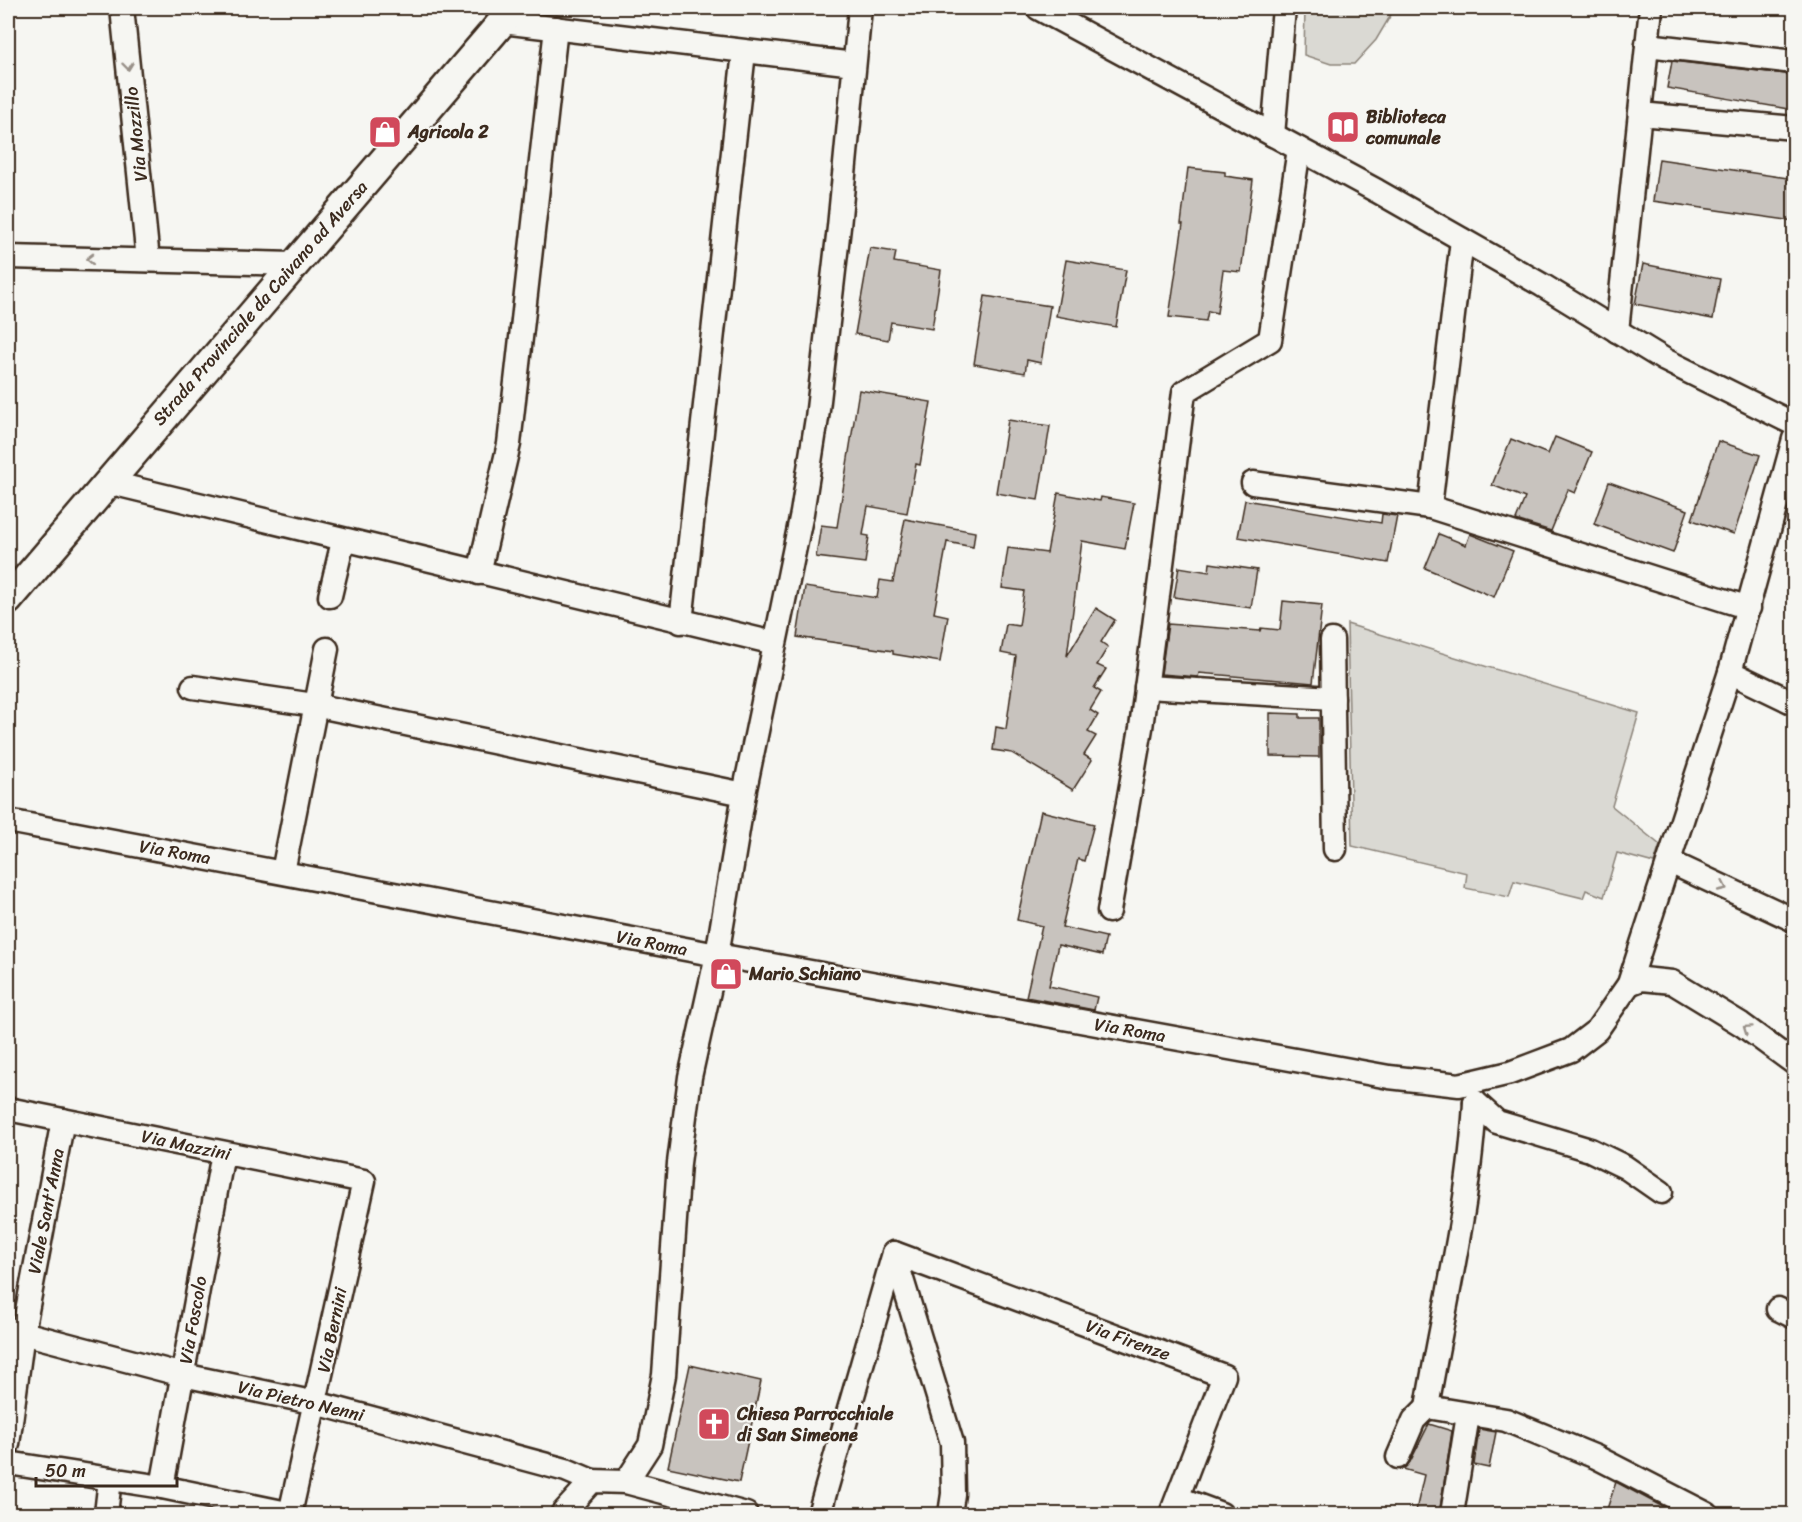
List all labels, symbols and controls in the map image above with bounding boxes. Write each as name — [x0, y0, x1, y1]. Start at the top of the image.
one-way arrow — [122, 61, 134, 70]
street label: Via Mozzillo — [115, 85, 157, 183]
place label: Biblioteca comunale — [1365, 101, 1447, 154]
library icon: Biblioteca comunale — [1325, 109, 1361, 145]
shop icon: Agricola 2 — [367, 114, 403, 150]
place label: Agricola 2 — [407, 116, 489, 148]
street label: Strada Provinciale da Caivano ad Aversa — [144, 173, 376, 433]
one-way arrow — [85, 252, 94, 265]
street label: Via Roma — [137, 830, 213, 874]
one-way arrow — [1716, 879, 1727, 891]
street label: Via Roma — [614, 920, 690, 966]
shop icon: Mario Schiano — [708, 956, 744, 992]
place label: Mario Schiano — [748, 958, 861, 990]
street label: Via Roma — [1092, 1008, 1168, 1052]
one-way arrow — [1743, 1025, 1754, 1036]
street label: Via Mazzini — [138, 1120, 235, 1170]
street label: Viale Sant'Anna — [18, 1145, 74, 1277]
street label: Via Foscolo — [170, 1274, 216, 1366]
street label: Via Bernini — [307, 1283, 357, 1376]
street label: Via Firenze — [1081, 1310, 1175, 1370]
street label: Via Pietro Nenni — [235, 1371, 368, 1431]
place label: Chiesa Parrocchiale di San Simeone — [736, 1398, 894, 1451]
church icon: Chiesa Parrocchiale di San Simeone — [696, 1406, 732, 1442]
scale bar — [36, 1450, 177, 1488]
text: 50 m — [45, 1455, 86, 1487]

